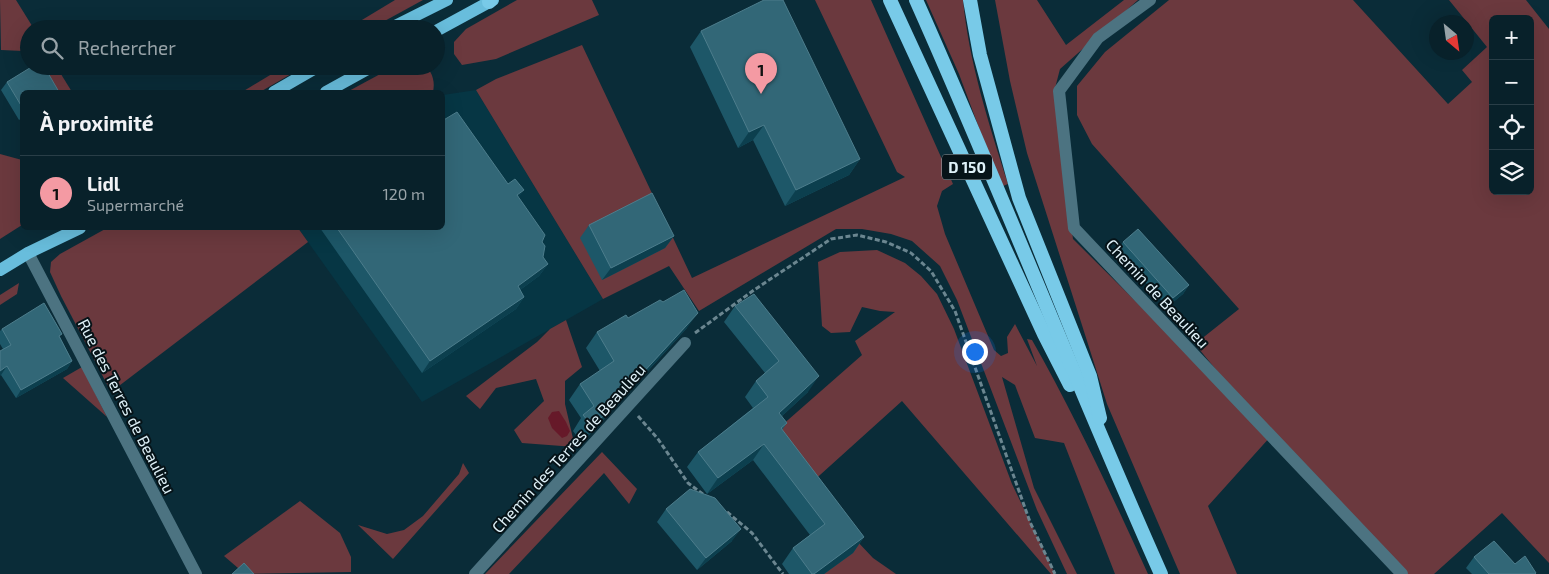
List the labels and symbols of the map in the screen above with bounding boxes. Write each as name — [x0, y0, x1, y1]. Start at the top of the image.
north arrow — [1429, 15, 1474, 60]
pin: 1 — [745, 53, 777, 94]
road number: D 150 — [942, 154, 992, 180]
street label: Chemin de Beaulieu — [1103, 235, 1213, 351]
street label: Rue des Terres de Beaulieu — [75, 316, 179, 496]
your location — [962, 339, 988, 365]
street label: Chemin des Terres de Beaulieu — [487, 360, 649, 536]

